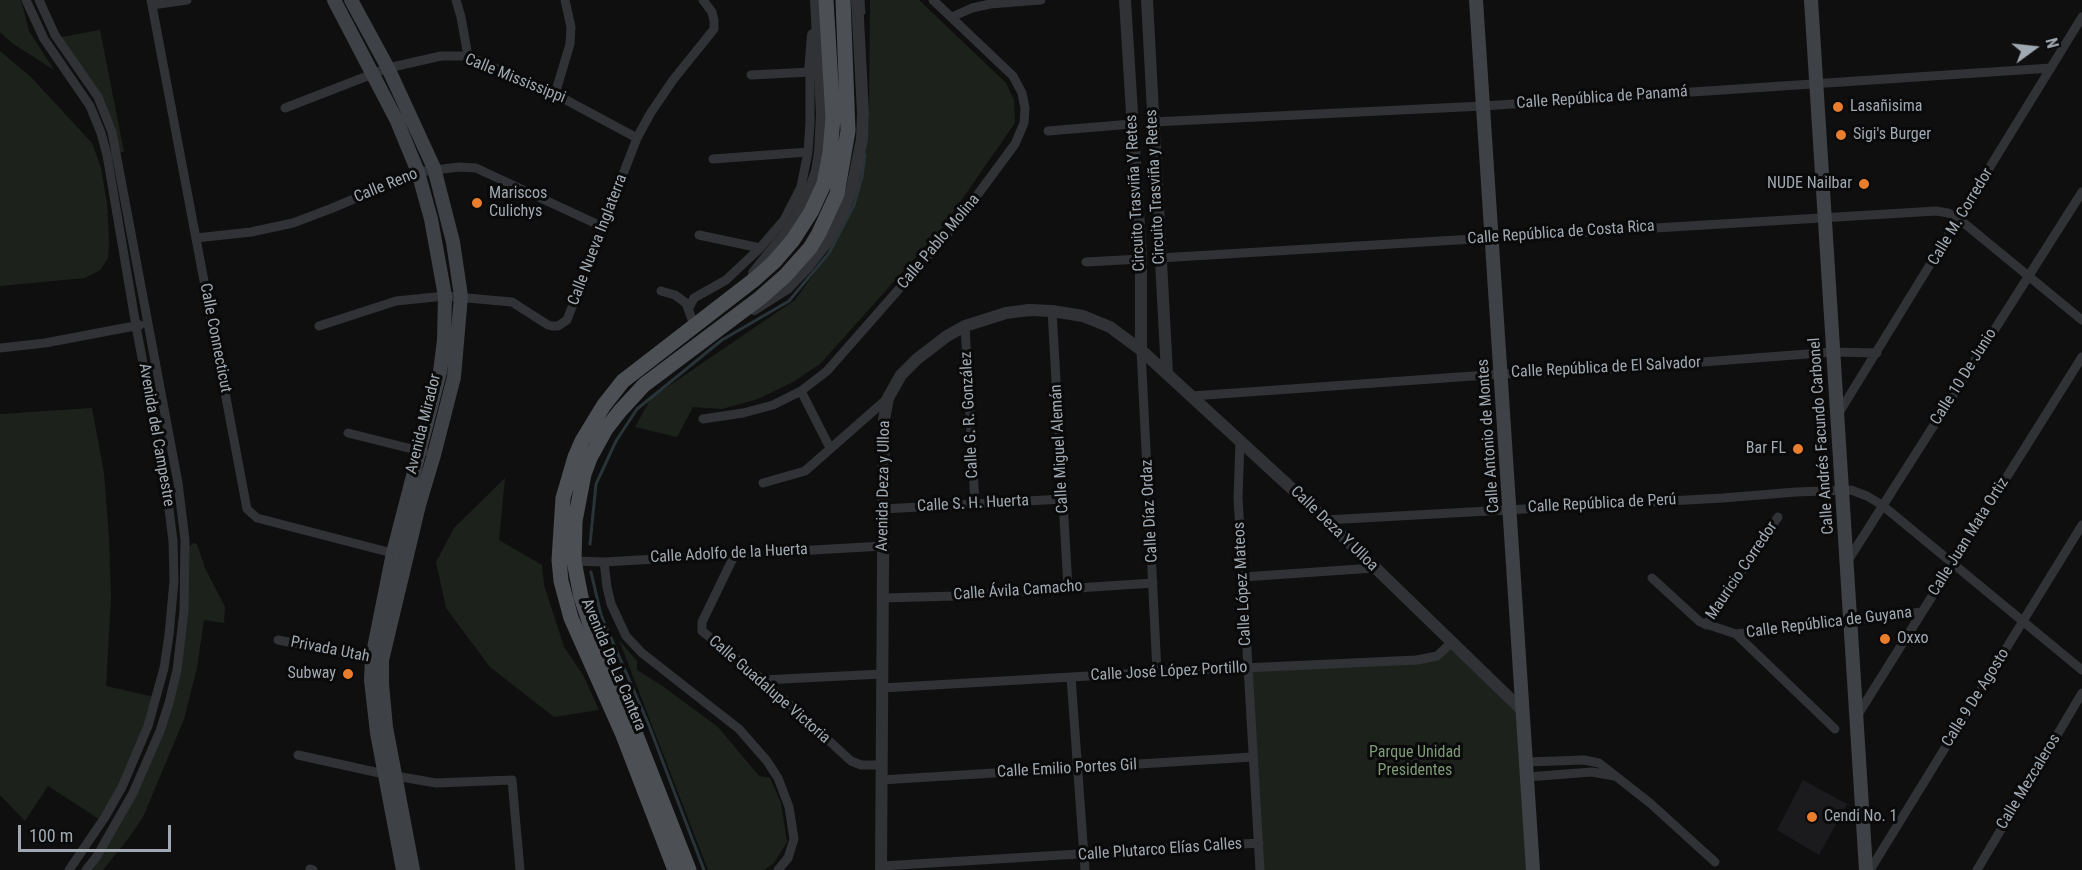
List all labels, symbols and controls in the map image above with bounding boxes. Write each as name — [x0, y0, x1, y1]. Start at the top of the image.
north arrow — [2004, 18, 2064, 78]
text: N — [2041, 36, 2062, 50]
street label: Calle Mississippi — [462, 50, 568, 108]
street label: Calle República de Panamá — [1516, 82, 1688, 114]
place label: Lasañisima — [1850, 97, 1922, 117]
marker: Lasañisima — [1831, 100, 1845, 114]
street label: Circuito Trasviña y Retes — [1142, 109, 1170, 265]
street label: Circuito Trasviña Y Retes — [1122, 114, 1150, 272]
place label: Sigi's Burger — [1853, 125, 1931, 145]
marker: Sigi's Burger — [1834, 128, 1848, 142]
street label: Calle Reno — [351, 165, 421, 207]
street label: Calle M. Corredor — [1924, 165, 1998, 269]
street label: Calle Nueva Inglaterra — [564, 172, 632, 308]
place label: NUDE Nailbar — [1767, 174, 1852, 194]
marker: NUDE Nailbar — [1857, 177, 1871, 191]
place label: Mariscos Culichys — [489, 184, 547, 222]
street label: Calle Pablo Molina — [894, 191, 984, 293]
marker: Mariscos Culichys — [470, 196, 484, 210]
street label: Calle República de Costa Rica — [1467, 217, 1655, 249]
street label: Calle Connecticut — [195, 282, 235, 394]
street label: Calle 10 De Junio — [1927, 325, 2001, 429]
street label: Calle Andrés Facundo Carbonel — [1806, 337, 1838, 535]
street label: Calle G. R. González — [957, 351, 983, 479]
street label: Calle República de El Salvador — [1511, 353, 1701, 383]
street label: Calle Antonio de Montes — [1474, 358, 1504, 514]
street label: Avenida del Campestre — [134, 362, 178, 508]
street label: Avenida Mirador — [402, 372, 446, 476]
street label: Calle Miguel Alemán — [1047, 384, 1073, 514]
street label: Avenida Deza y Ulloa — [873, 420, 895, 552]
place label: Bar FL — [1746, 439, 1786, 459]
marker: Bar FL — [1791, 442, 1805, 456]
street label: Calle Díaz Ordaz — [1138, 459, 1162, 563]
street label: Calle Juan Mata Ortiz — [1925, 474, 2013, 600]
street label: Calle Deza Y Ulloa — [1286, 482, 1382, 576]
street label: Calle S. H. Huerta — [917, 491, 1029, 517]
street label: Calle República de Perú — [1527, 491, 1677, 517]
street label: Mauricio Corredor — [1702, 518, 1782, 624]
street label: Calle López Mateos — [1230, 521, 1256, 647]
street label: Calle Adolfo de la Huerta — [650, 540, 808, 568]
street label: Calle Ávila Camacho — [953, 577, 1083, 605]
street label: Avenida De La Cantera — [576, 596, 650, 734]
street label: Calle República de Guyana — [1745, 603, 1913, 643]
place label: Oxxo — [1897, 629, 1929, 649]
street label: Calle Guadalupe Victoria — [704, 632, 834, 748]
marker: Oxxo — [1878, 632, 1892, 646]
street label: Privada Utah — [289, 633, 371, 667]
street label: Calle 9 De Agosto — [1938, 645, 2014, 751]
street label: Calle José López Portillo — [1090, 658, 1248, 686]
place label: Subway — [287, 664, 336, 684]
marker: Subway — [341, 667, 355, 681]
street label: Calle Mezcaleros — [1993, 731, 2065, 833]
park label: Parque Unidad Presidentes — [1369, 743, 1461, 781]
street label: Calle Emilio Portes Gil — [997, 756, 1137, 782]
place label: Cendi No. 1 — [1824, 807, 1897, 827]
marker: Cendi No. 1 — [1805, 810, 1819, 824]
scale bar — [21, 813, 174, 851]
text: 100 m — [29, 825, 73, 846]
street label: Calle Plutarco Elías Calles — [1077, 835, 1243, 865]

